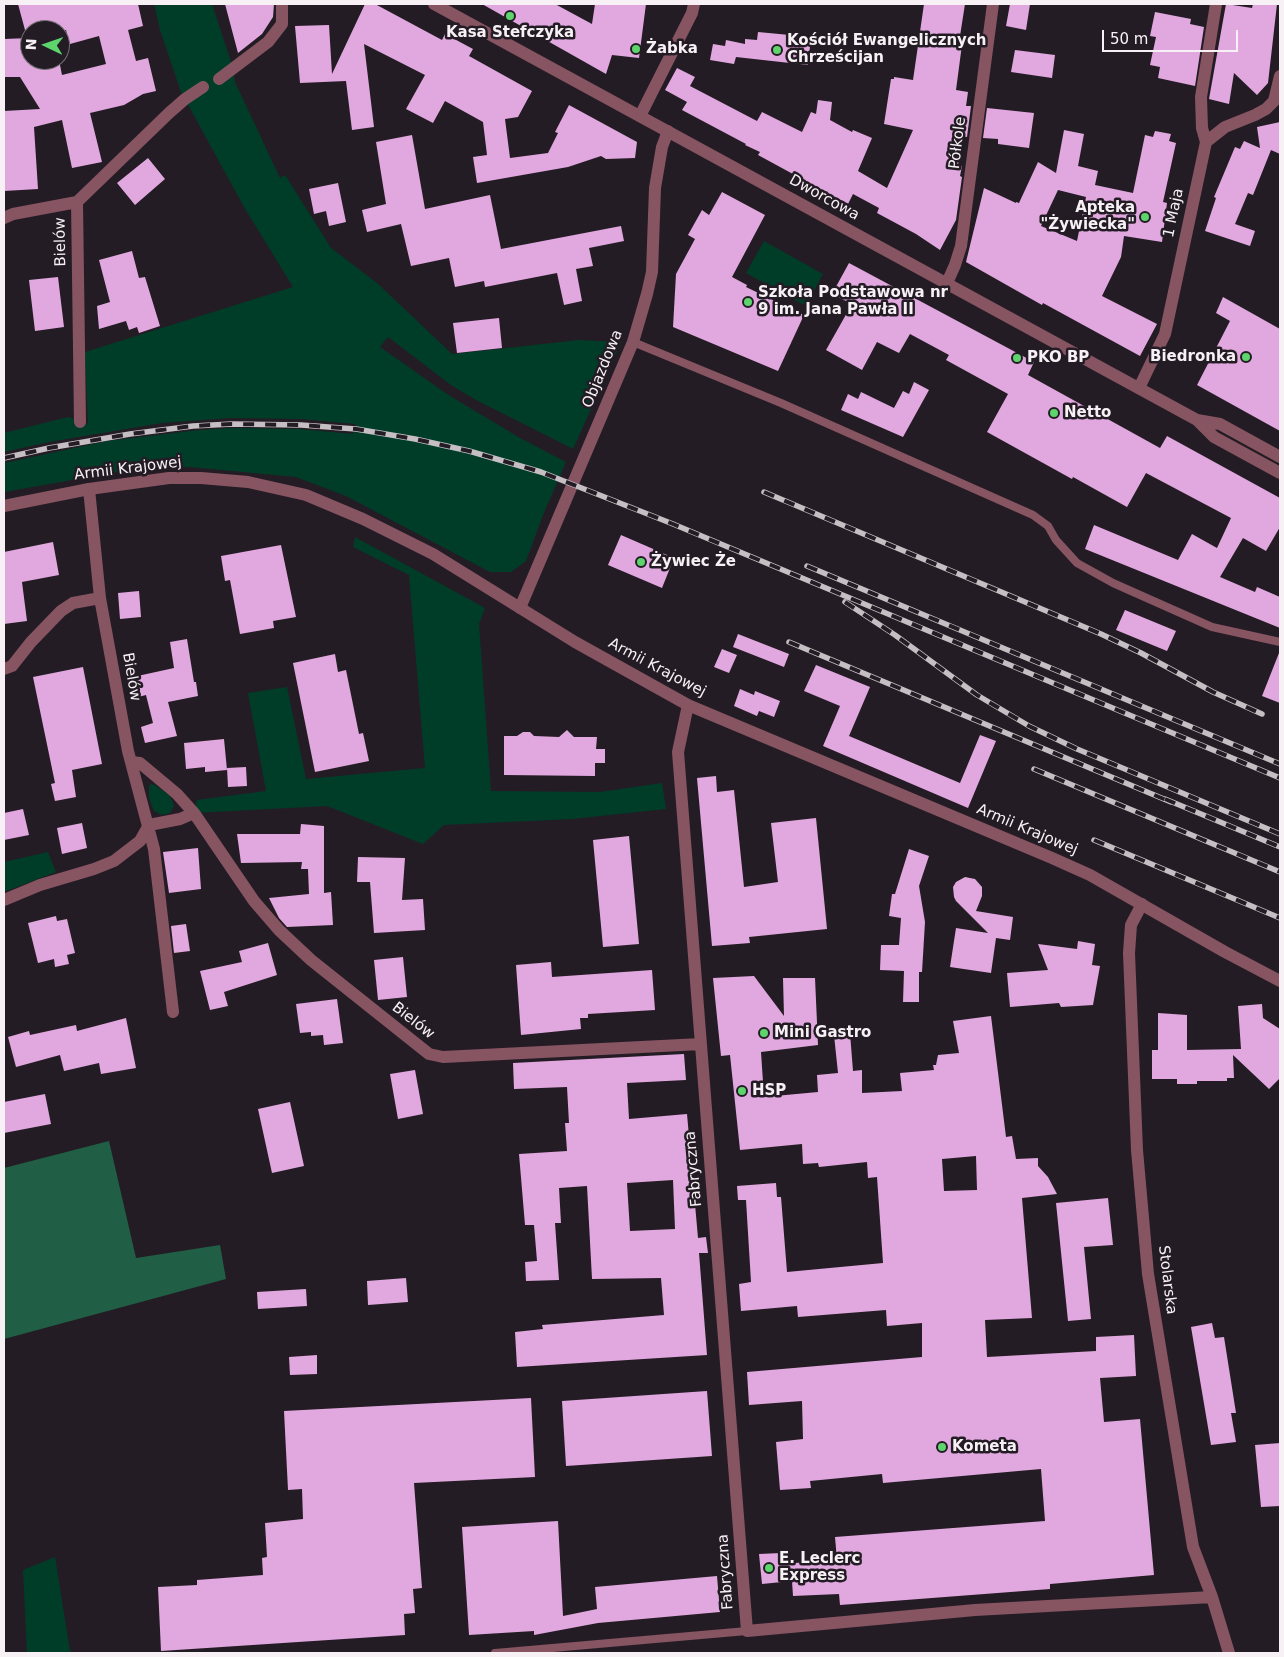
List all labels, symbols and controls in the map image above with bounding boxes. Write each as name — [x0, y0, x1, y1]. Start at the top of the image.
marker: Kasa Stefczyka — [504, 10, 516, 22]
north arrow — [20, 20, 70, 70]
scale bar — [1104, 20, 1240, 52]
place label: Kasa Stefczyka — [446, 24, 574, 42]
text: 50 m — [1110, 30, 1148, 48]
place label: Kościół Ewangelicznych Chrześcijan — [787, 32, 986, 67]
text: N — [23, 38, 39, 51]
place label: Żabka — [646, 40, 698, 58]
marker: Żabka — [630, 43, 642, 55]
marker: Kościół Ewangelicznych Chrześcijan — [771, 44, 783, 56]
street label: Półkole — [946, 116, 970, 170]
street label: Dworcowa — [786, 171, 862, 225]
street label: 1 Maja — [1160, 187, 1188, 239]
place label: Apteka "Żywiecka" — [1041, 199, 1135, 234]
marker: Apteka "Żywiecka" — [1139, 211, 1151, 223]
street label: Bielów — [52, 217, 70, 267]
place label: Szkoła Podstawowa nr 9 im. Jana Pawła II — [758, 284, 948, 319]
marker: Szkoła Podstawowa nr 9 im. Jana Pawła II — [742, 296, 754, 308]
street label: Objazdowa — [579, 327, 627, 411]
place label: Biedronka — [1150, 348, 1236, 366]
place label: PKO BP — [1027, 349, 1089, 367]
marker: Biedronka — [1240, 351, 1252, 363]
marker: PKO BP — [1011, 352, 1023, 364]
place label: Netto — [1064, 404, 1111, 422]
marker: Netto — [1048, 407, 1060, 419]
street label: Armii Krajowej — [73, 453, 183, 485]
place label: Żywiec Że — [651, 553, 736, 571]
marker: Żywiec Że — [635, 556, 647, 568]
street label: Armii Krajowej — [605, 635, 709, 701]
street label: Bielów — [118, 651, 144, 703]
street label: Armii Krajowej — [974, 801, 1080, 859]
street label: Bielów — [388, 999, 438, 1043]
place label: Mini Gastro — [774, 1024, 871, 1042]
marker: Mini Gastro — [758, 1027, 770, 1039]
place label: HSP — [752, 1082, 786, 1100]
marker: HSP — [736, 1085, 748, 1097]
street label: Fabryczna — [682, 1130, 706, 1208]
street label: Stolarska — [1154, 1244, 1180, 1316]
place label: Kometa — [952, 1438, 1017, 1456]
marker: Kometa — [936, 1441, 948, 1453]
street label: Fabryczna — [714, 1534, 738, 1610]
place label: E. Leclerc Express — [779, 1550, 860, 1585]
marker: E. Leclerc Express — [763, 1562, 775, 1574]

